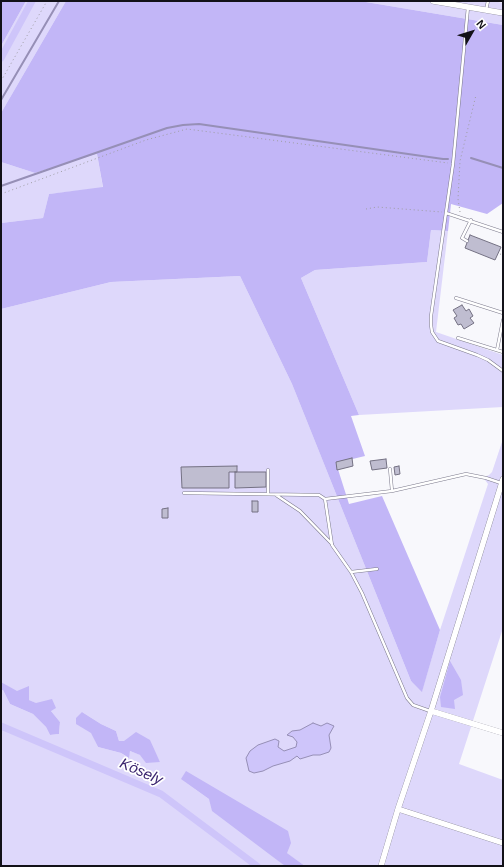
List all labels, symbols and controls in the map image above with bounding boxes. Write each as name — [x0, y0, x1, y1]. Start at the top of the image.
north arrow — [452, 12, 492, 52]
text: N — [474, 18, 488, 31]
water label: Kösely — [117, 755, 165, 789]

